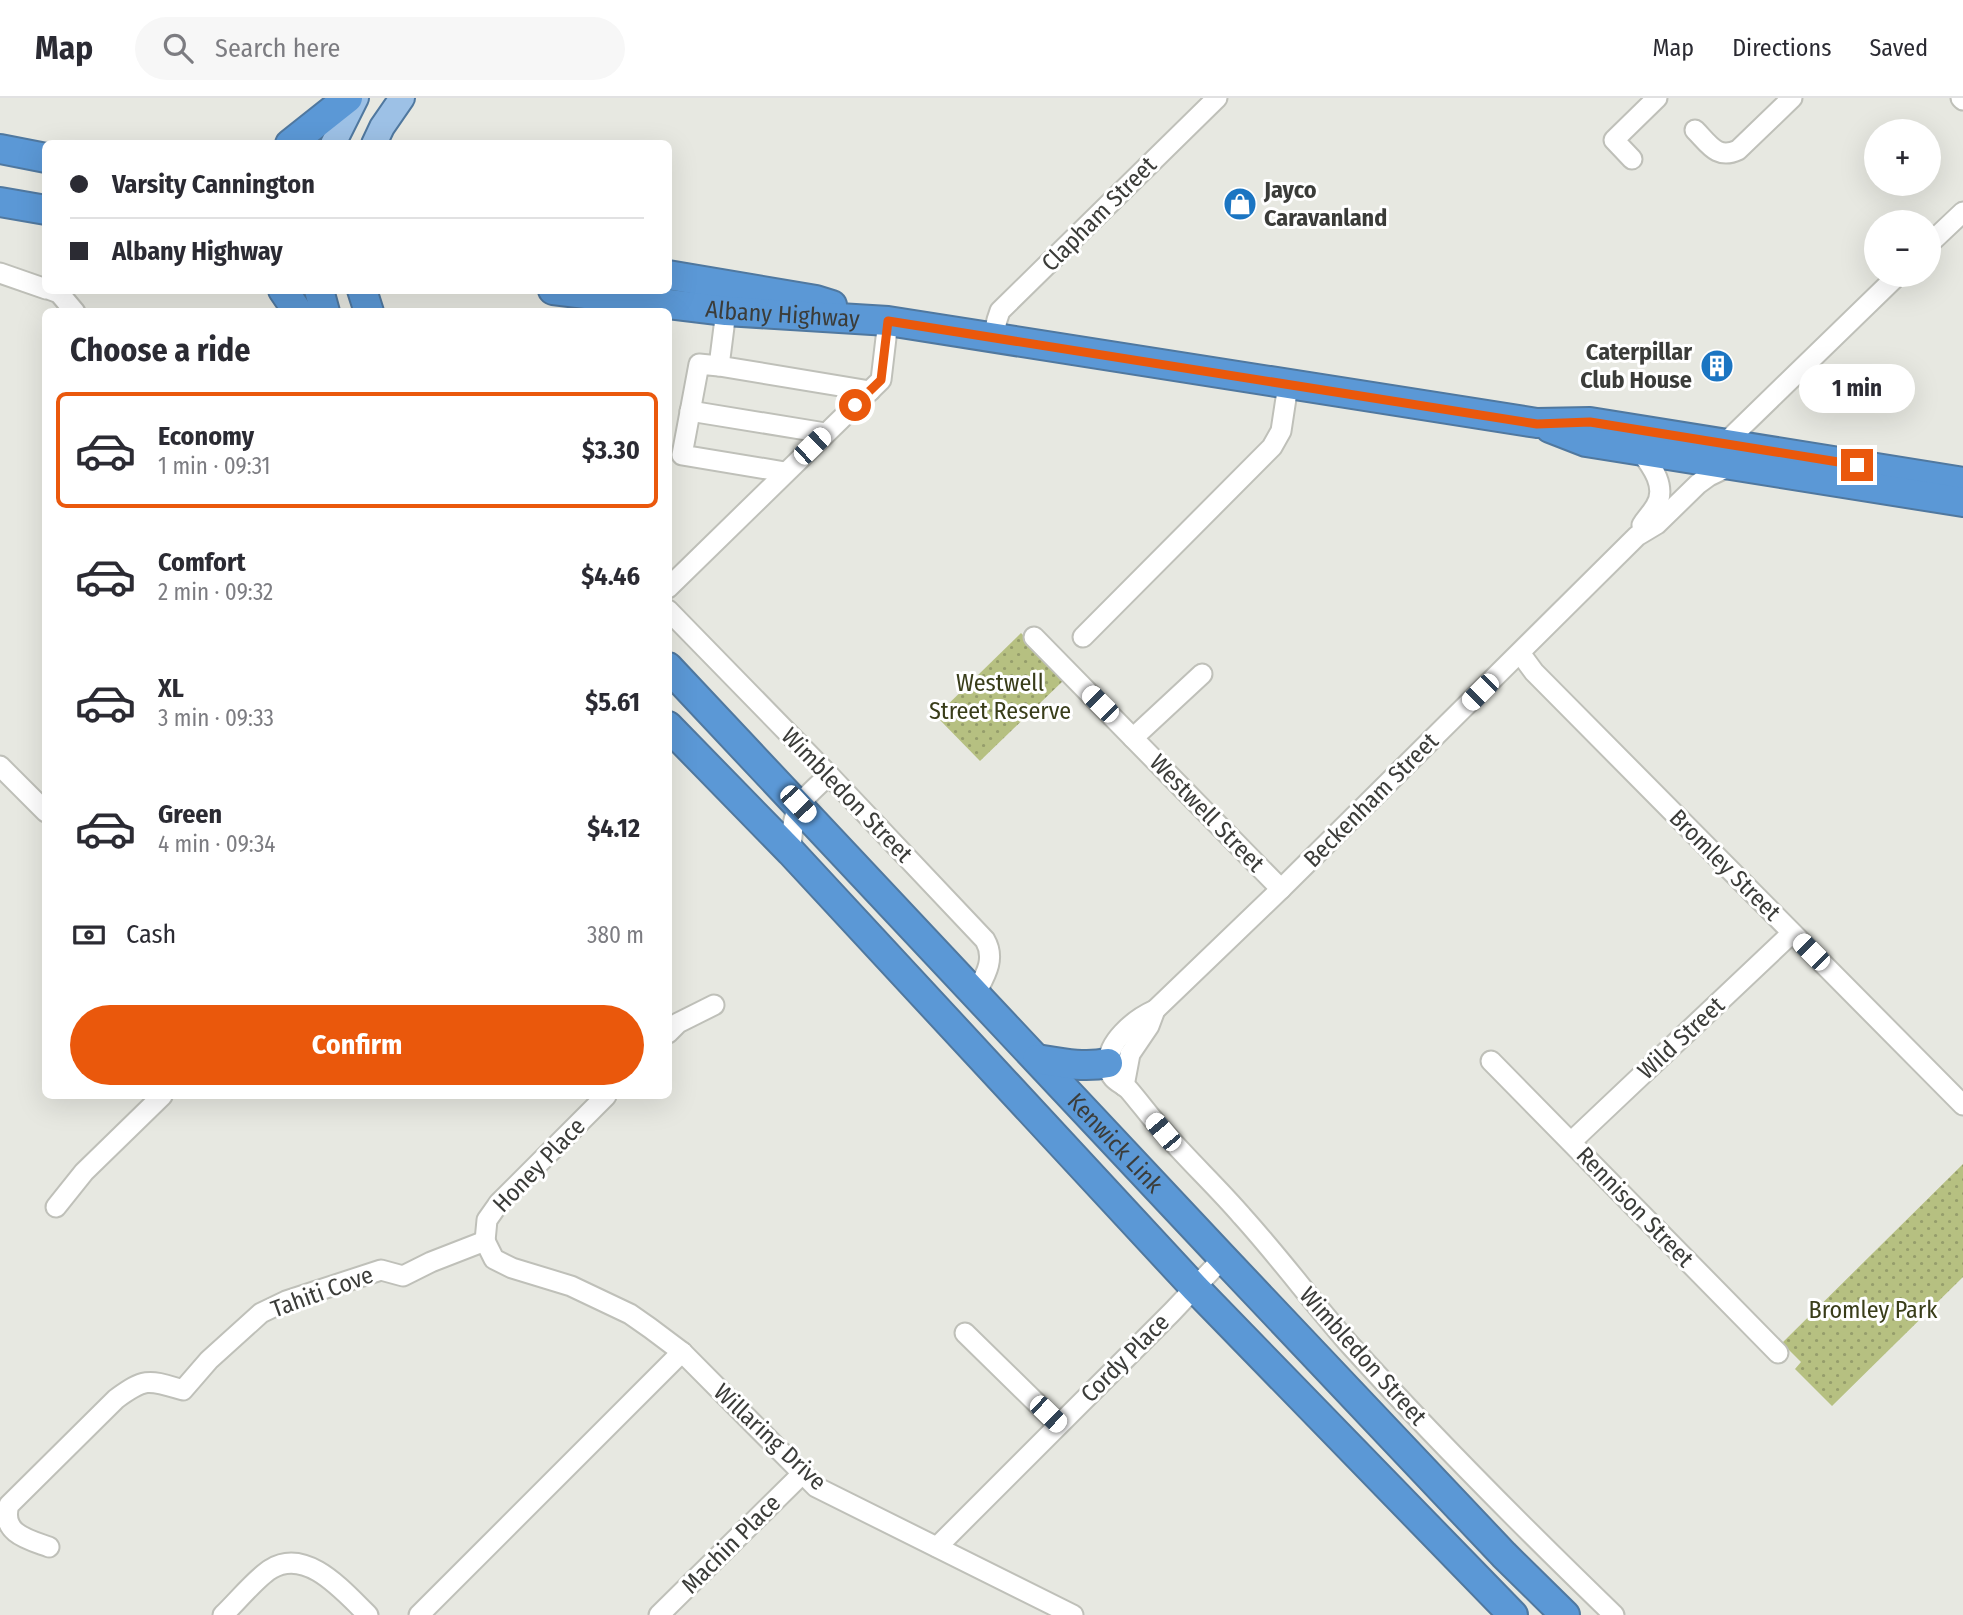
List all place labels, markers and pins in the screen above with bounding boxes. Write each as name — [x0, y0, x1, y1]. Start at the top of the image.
place label: Jayco Caravanland — [1263, 176, 1387, 232]
shop icon: Jayco Caravanland — [1221, 185, 1259, 223]
place label: Caterpillar Club House — [1580, 338, 1692, 394]
building icon: Caterpillar Club House — [1698, 347, 1736, 385]

